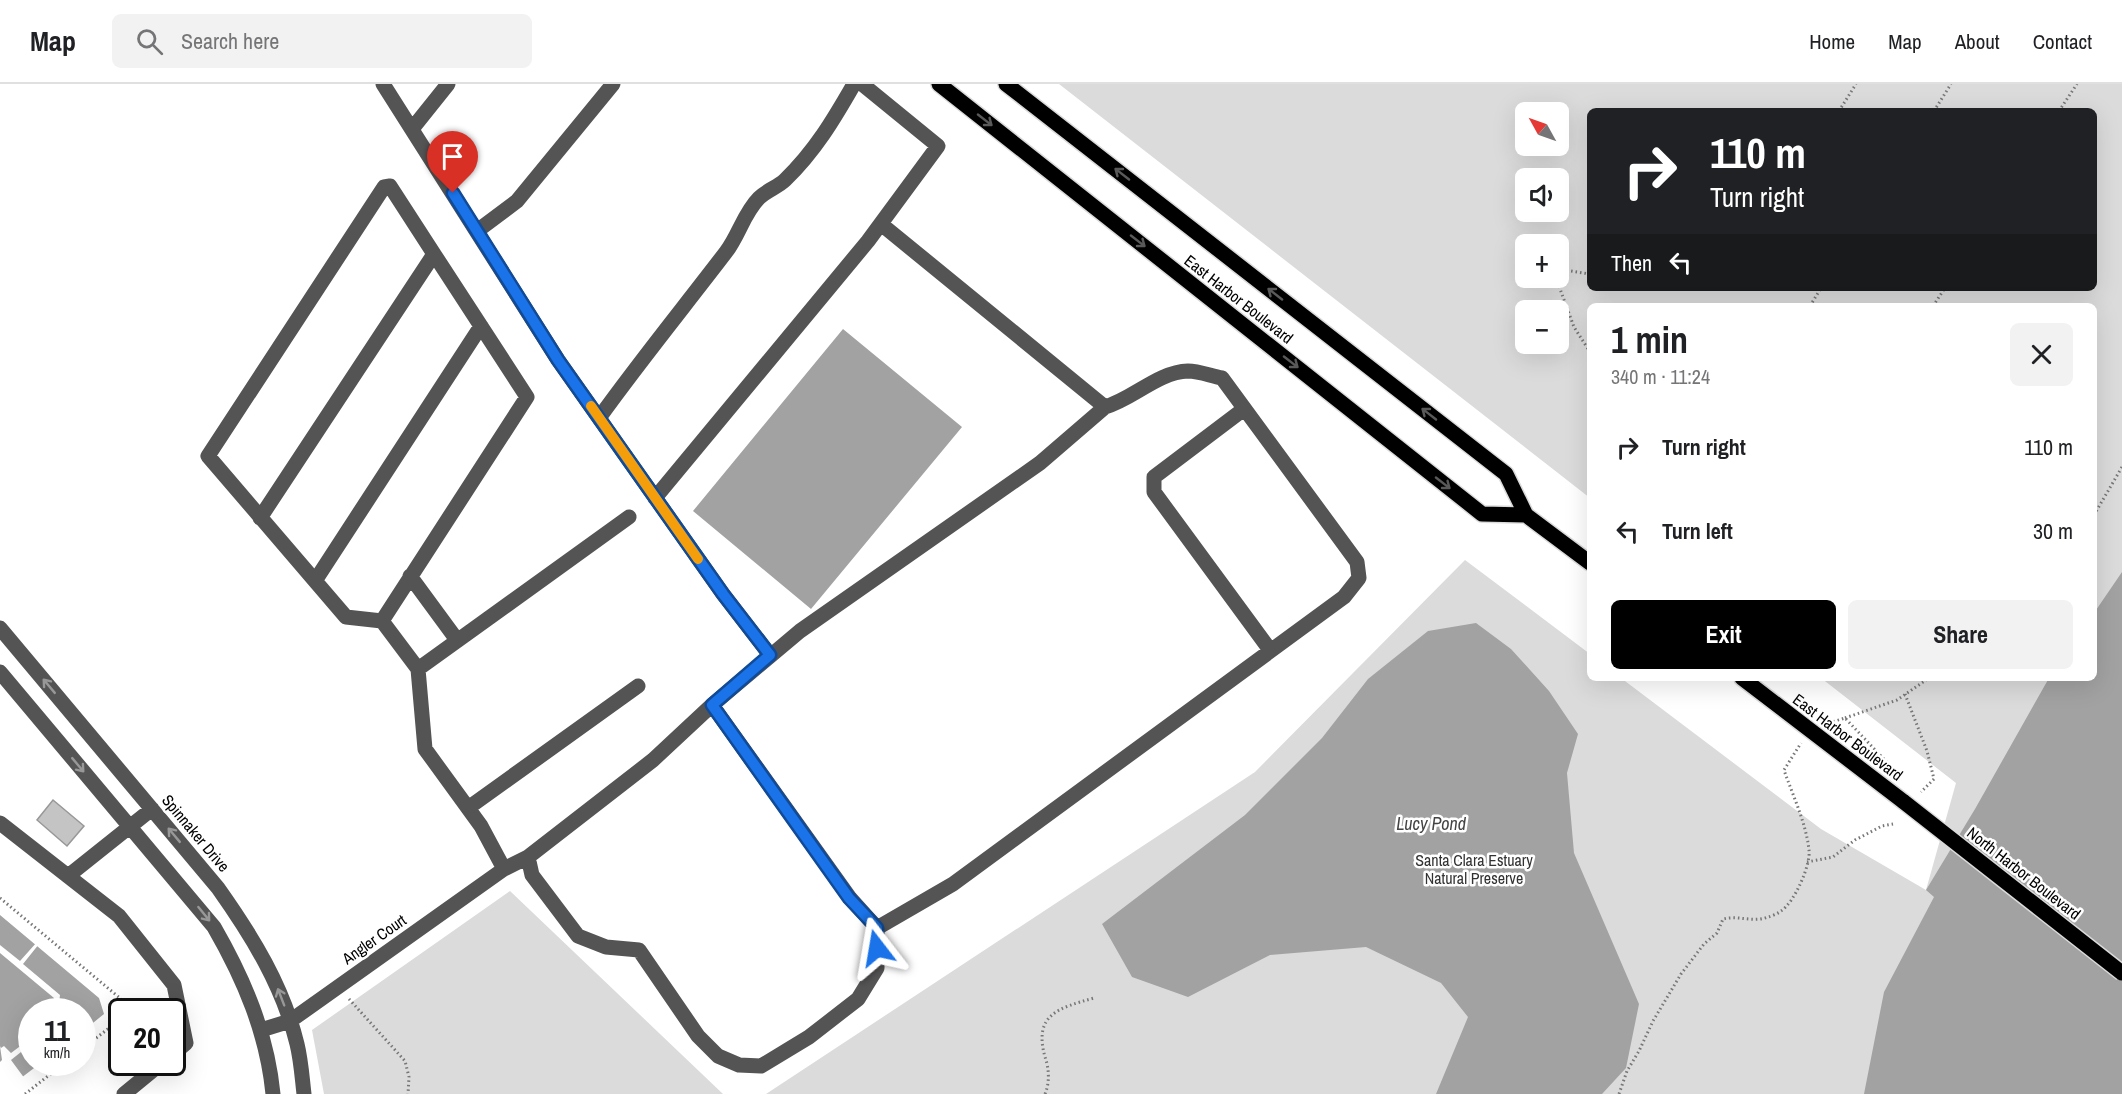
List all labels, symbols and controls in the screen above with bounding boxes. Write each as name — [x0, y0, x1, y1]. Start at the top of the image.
search box — [112, 14, 532, 68]
text: Map — [30, 22, 76, 60]
icon: search — [133, 25, 166, 58]
text: Search here — [181, 26, 279, 56]
text: Home — [1809, 27, 1855, 56]
text: Map — [1888, 27, 1922, 56]
text: About — [1955, 27, 2000, 56]
text: Contact — [2033, 27, 2092, 56]
north arrow — [1515, 102, 1569, 156]
map controls — [1515, 102, 1569, 354]
one-way arrow — [976, 114, 992, 127]
text: 110 m — [1710, 125, 1806, 181]
pin — [427, 131, 478, 193]
icon: right — [1611, 132, 1689, 210]
icon: arrive — [436, 140, 469, 173]
one-way arrow — [1114, 168, 1130, 181]
button: sound — [1515, 168, 1569, 222]
text: Turn right — [1710, 179, 1804, 215]
button: + — [1515, 234, 1569, 288]
one-way arrow — [1129, 235, 1145, 248]
icon: left — [1664, 246, 1697, 279]
text: Then — [1611, 248, 1652, 278]
street label: East Harbor Boulevard — [1180, 249, 1298, 349]
one-way arrow — [1268, 288, 1284, 301]
button: − — [1515, 300, 1569, 354]
text: 1 min — [1611, 316, 1688, 364]
button: close — [2010, 323, 2073, 386]
one-way arrow — [1282, 356, 1298, 369]
text: 340 m · 11:24 — [1611, 363, 1710, 390]
one-way arrow — [1421, 408, 1437, 421]
icon: right — [1611, 431, 1644, 464]
text: Turn right — [1662, 432, 1746, 462]
text: 110 m — [2024, 432, 2073, 462]
one-way arrow — [1435, 477, 1451, 490]
icon: left — [1611, 515, 1644, 548]
text: Turn left — [1662, 516, 1733, 546]
text: 30 m — [2033, 516, 2073, 546]
button: Exit — [1611, 600, 1836, 669]
button: Share — [1848, 600, 2073, 669]
one-way arrow — [42, 678, 55, 694]
street label: East Harbor Boulevard — [1788, 688, 1908, 786]
one-way arrow — [72, 757, 85, 773]
street label: Spinnaker Drive — [157, 790, 235, 876]
water label: Lucy Pond — [1396, 811, 1467, 836]
street label: North Harbor Boulevard — [1963, 822, 2085, 924]
one-way arrow — [167, 828, 181, 843]
park label: Santa Clara Estuary Natural Preserve — [1415, 849, 1533, 889]
one-way arrow — [198, 906, 211, 922]
street label: Angler Court — [337, 909, 411, 970]
position arrow — [845, 916, 909, 980]
one-way arrow — [275, 988, 286, 1006]
speed limit sign: 20 — [108, 998, 186, 1076]
text: 11 — [44, 1010, 70, 1050]
text: km/h — [44, 1042, 70, 1063]

